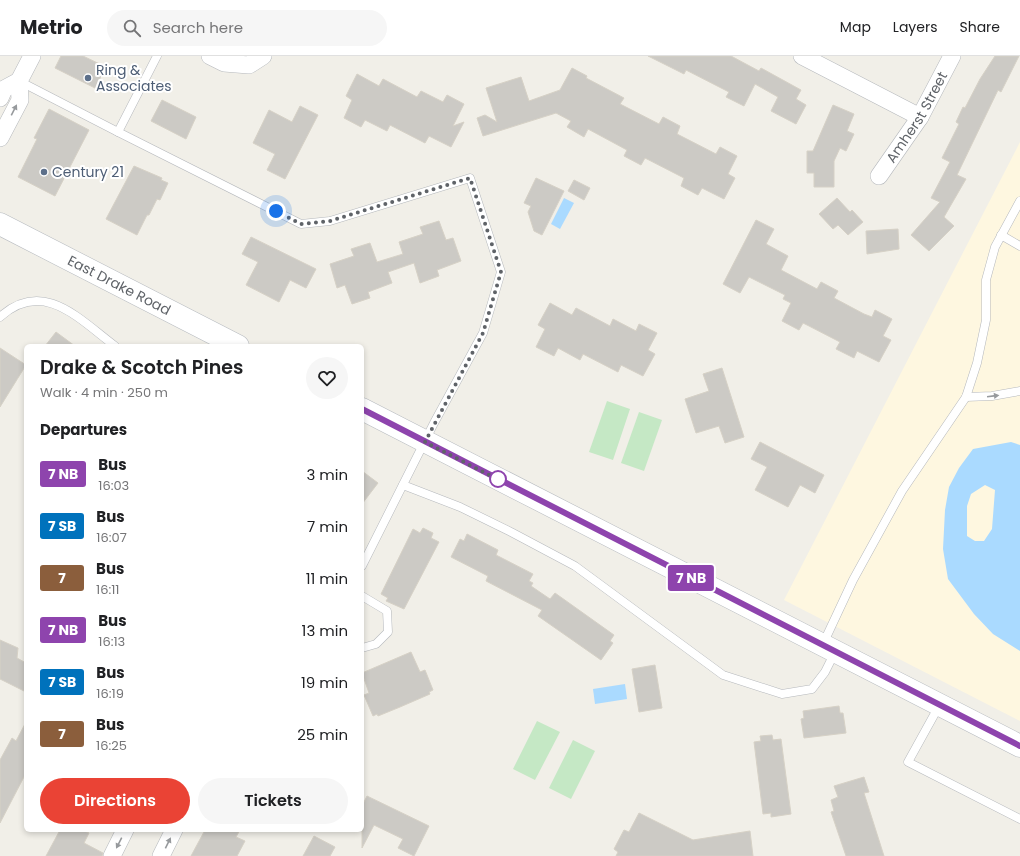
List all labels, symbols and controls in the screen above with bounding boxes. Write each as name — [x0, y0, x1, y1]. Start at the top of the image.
search box — [107, 10, 387, 46]
text: Metrio — [20, 14, 83, 41]
icon: search — [121, 17, 143, 39]
text: Search here — [153, 17, 243, 38]
text: Map — [840, 17, 871, 37]
text: Layers — [893, 17, 937, 37]
text: Share — [959, 17, 1000, 37]
place label: Ring & Associates — [96, 60, 172, 96]
street label: Amherst Street — [881, 68, 952, 167]
marker: Ring & Associates — [83, 73, 93, 83]
one-way arrow — [11, 105, 18, 116]
place label: Century 21 — [52, 162, 124, 182]
marker: Century 21 — [39, 167, 49, 177]
your location — [266, 201, 286, 221]
street label: East Drake Road — [64, 250, 174, 320]
text: Drake & Scotch Pines — [40, 354, 243, 381]
button: heart — [306, 357, 348, 399]
text: Walk · 4 min · 250 m — [40, 383, 168, 402]
one-way arrow — [987, 392, 999, 399]
text: Departures — [40, 419, 127, 440]
text: Bus — [98, 454, 127, 475]
text: 7 NB — [48, 464, 78, 484]
text: 3 min — [306, 464, 348, 485]
unlabelled marker — [489, 470, 507, 488]
text: 16:03 — [98, 476, 129, 495]
text: Bus — [96, 506, 125, 527]
text: 7 SB — [48, 516, 76, 536]
text: 7 min — [307, 516, 348, 537]
text: 16:07 — [96, 528, 127, 547]
text: Bus — [96, 558, 124, 579]
line badge: 7 NB — [663, 565, 719, 591]
text: 7 — [58, 568, 66, 588]
text: 11 min — [306, 568, 348, 589]
text: 7 NB — [676, 568, 706, 588]
text: 16:11 — [96, 580, 120, 599]
text: Bus — [98, 610, 127, 631]
text: 7 NB — [48, 620, 78, 640]
text: 13 min — [302, 620, 348, 641]
text: 16:13 — [98, 632, 125, 651]
text: Bus — [96, 662, 125, 683]
text: 7 SB — [48, 672, 76, 692]
text: 19 min — [301, 672, 348, 693]
text: 16:19 — [96, 684, 124, 703]
text: Bus — [96, 714, 124, 735]
text: 7 — [58, 724, 66, 744]
text: 25 min — [297, 724, 348, 745]
text: 16:25 — [96, 736, 127, 755]
button: Directions — [40, 778, 190, 824]
button: Tickets — [198, 778, 348, 824]
one-way arrow — [116, 837, 122, 849]
one-way arrow — [165, 837, 171, 849]

